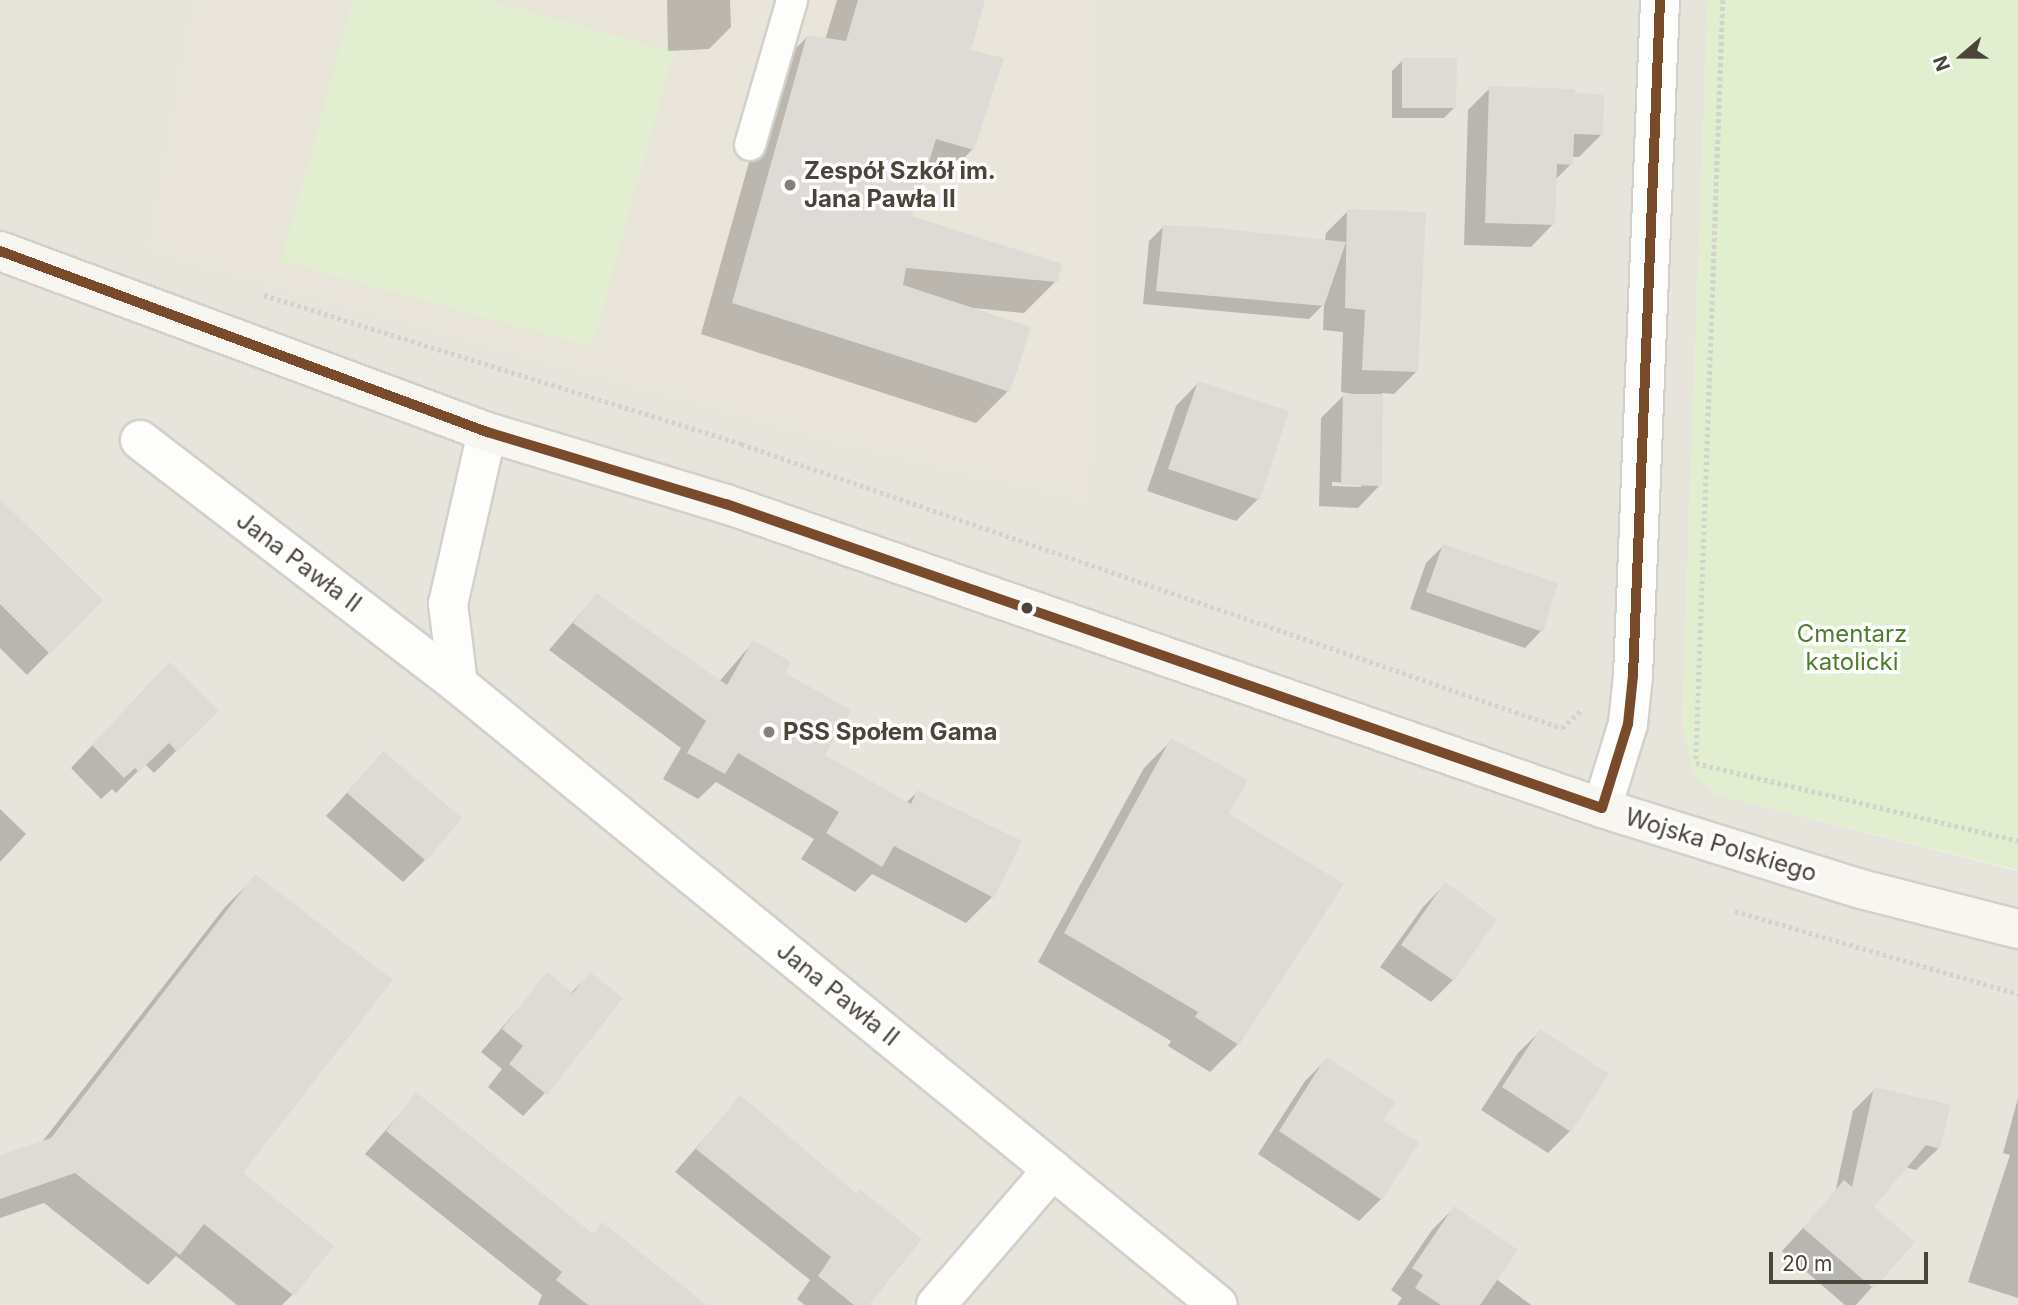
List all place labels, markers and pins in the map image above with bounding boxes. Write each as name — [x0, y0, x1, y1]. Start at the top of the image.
place label: Zespół Szkół im. Jana Pawła II — [804, 157, 996, 213]
marker: Zespół Szkół im. Jana Pawła II — [782, 177, 798, 193]
unlabelled marker — [1020, 601, 1034, 615]
place label: PSS Społem Gama — [783, 718, 997, 746]
marker: PSS Społem Gama — [761, 724, 777, 740]

